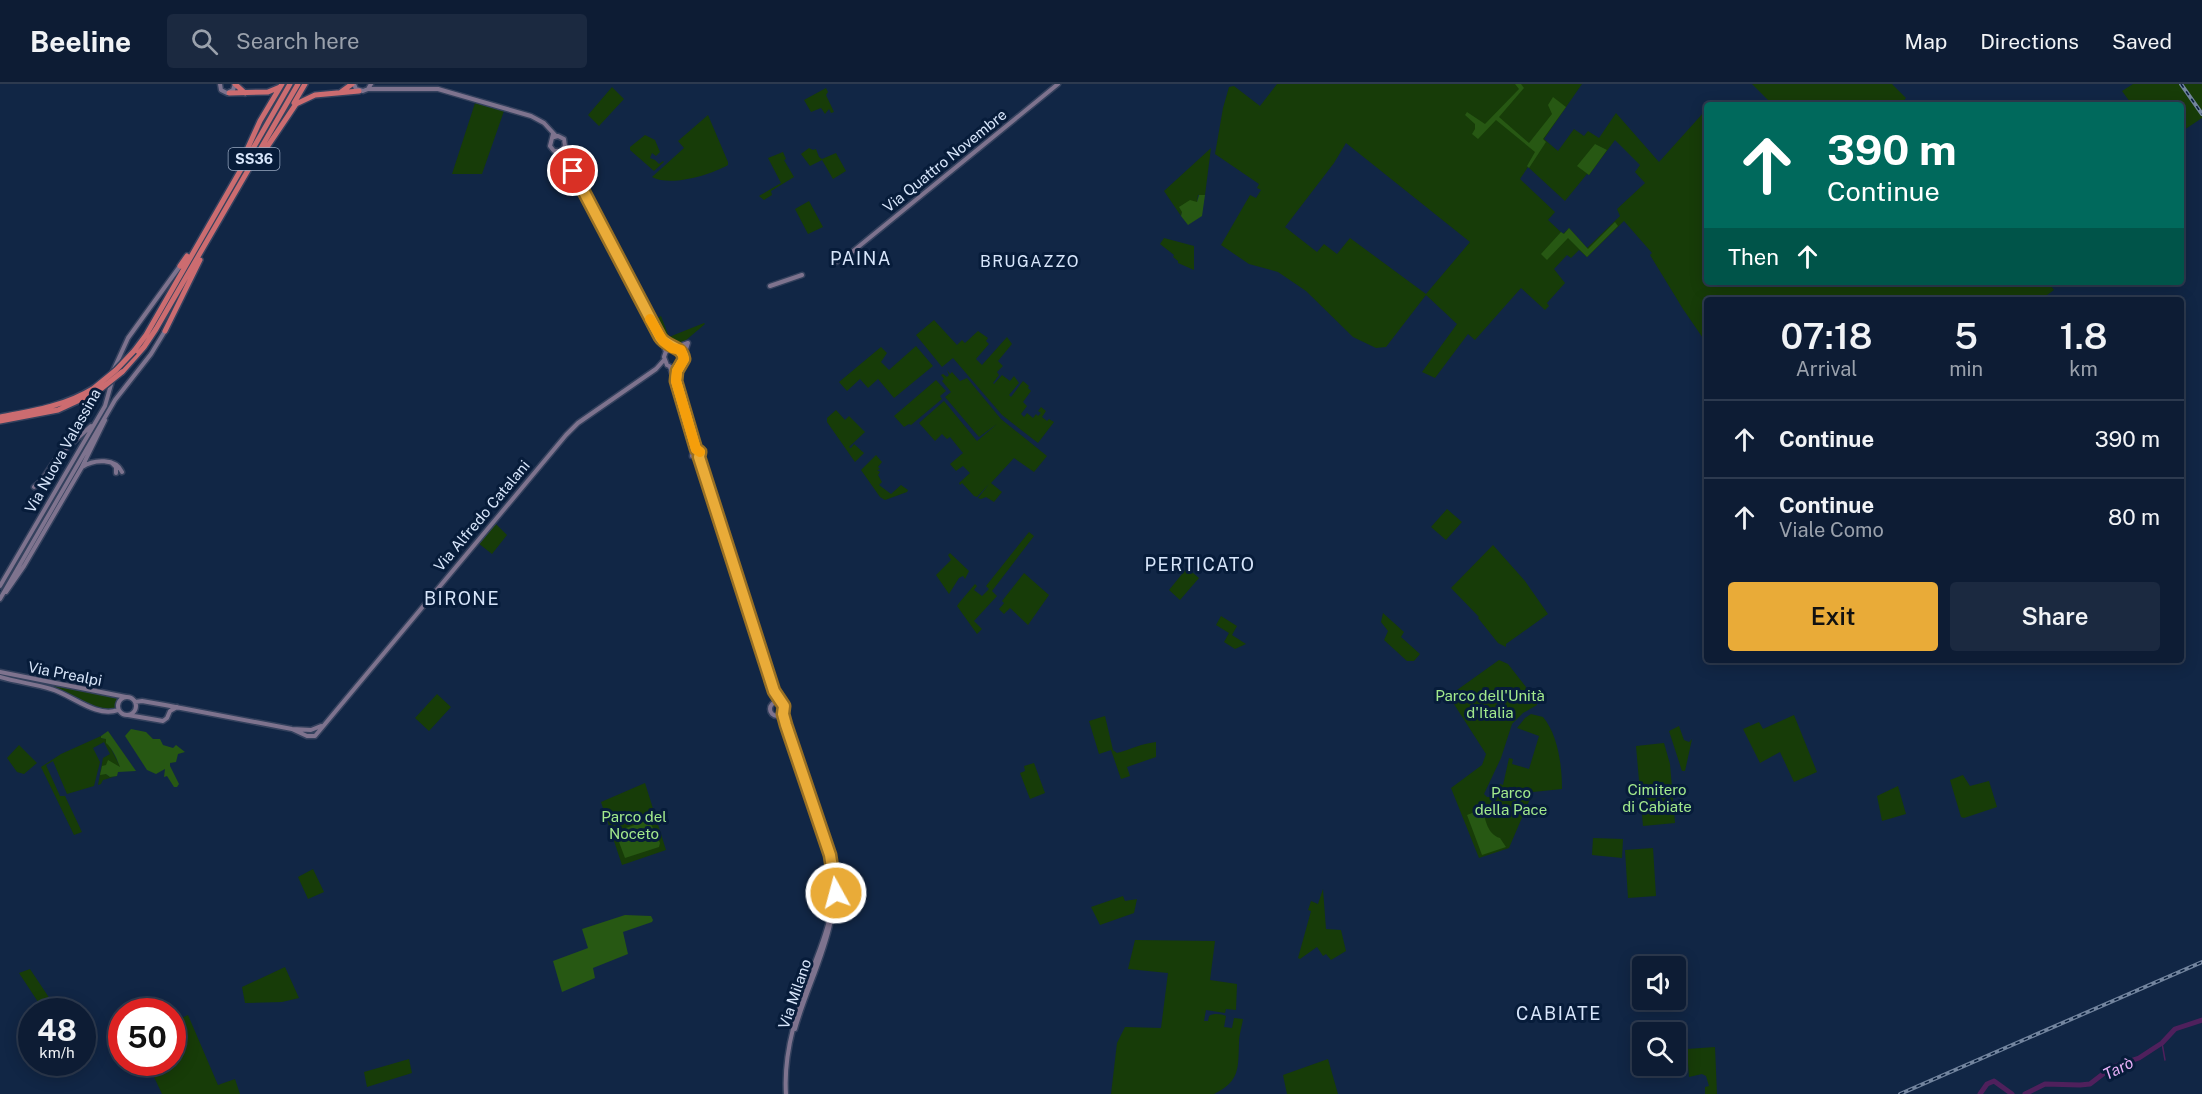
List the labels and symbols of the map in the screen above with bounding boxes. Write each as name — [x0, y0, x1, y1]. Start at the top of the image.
street label: Via Quattro Novembre — [880, 106, 1010, 216]
pin — [547, 145, 598, 196]
road number: SS36 — [228, 148, 280, 170]
district label: PAINA — [830, 248, 892, 269]
district label: BRUGAZZO — [980, 252, 1080, 271]
street label: Via Nuova Valassina — [21, 386, 104, 516]
street label: Via Alfredo Catalani — [430, 457, 533, 574]
district label: PERTICATO — [1144, 554, 1256, 575]
district label: BIRONE — [424, 588, 500, 609]
street label: Via Prealpi — [27, 658, 103, 689]
park label: Parco dell'Unità d'Italia — [1435, 687, 1545, 721]
park label: Cimitero di Cabiate — [1622, 781, 1692, 815]
park label: Parco della Pace — [1475, 784, 1547, 818]
park label: Parco del Noceto — [601, 808, 667, 842]
position arrow — [804, 861, 868, 925]
street label: Via Milano — [775, 957, 814, 1031]
speed limit sign: 50 — [108, 998, 186, 1076]
district label: CABIATE — [1516, 1003, 1602, 1024]
water label: Tarò — [2100, 1053, 2137, 1084]

